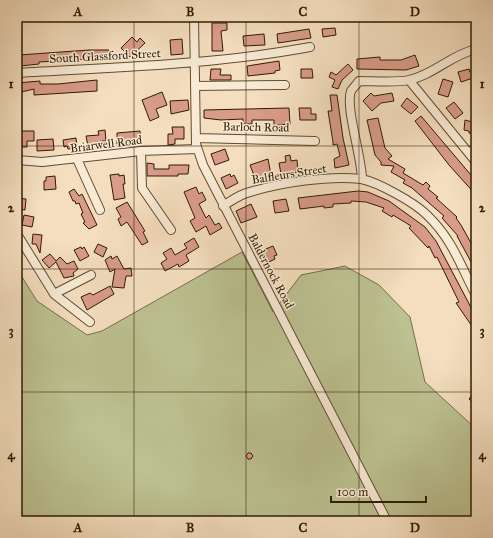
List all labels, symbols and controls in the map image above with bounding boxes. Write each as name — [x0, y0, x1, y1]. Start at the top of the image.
text: A — [73, 4, 83, 20]
text: B — [186, 4, 195, 20]
text: C — [299, 4, 308, 20]
text: D — [410, 4, 420, 20]
street label: South Glassford Street — [49, 46, 162, 66]
text: 1 — [8, 76, 14, 92]
text: 1 — [479, 76, 485, 92]
street label: Barloch Road — [223, 119, 289, 135]
street label: Briarwell Road — [69, 133, 143, 155]
street label: Balfleurs Street — [251, 161, 328, 187]
text: 2 — [8, 200, 15, 216]
text: 2 — [479, 200, 486, 216]
street label: Baldernock Road — [245, 231, 297, 311]
text: 3 — [8, 323, 14, 339]
text: 3 — [479, 323, 485, 339]
text: 4 — [7, 447, 15, 463]
text: 4 — [478, 447, 486, 463]
scale bar — [331, 478, 426, 504]
text: 100 m — [337, 485, 368, 499]
text: A — [73, 520, 83, 536]
text: B — [186, 520, 195, 536]
text: C — [299, 520, 308, 536]
text: D — [410, 520, 420, 536]

